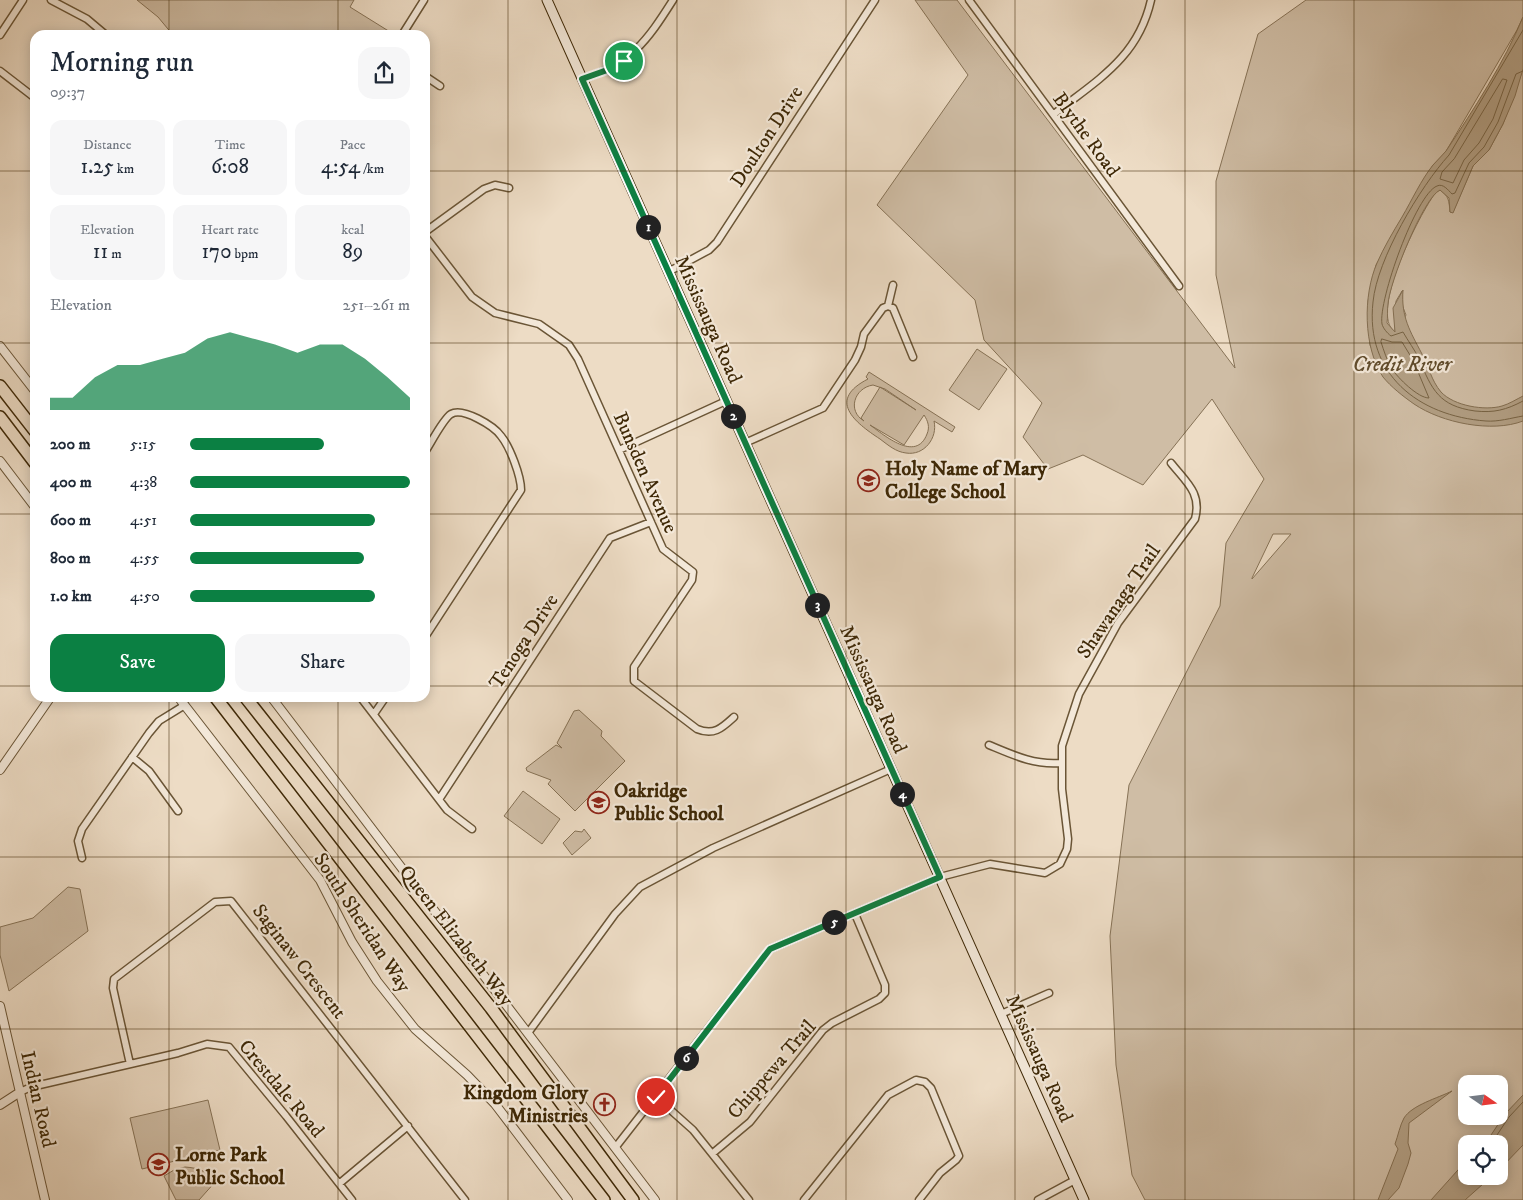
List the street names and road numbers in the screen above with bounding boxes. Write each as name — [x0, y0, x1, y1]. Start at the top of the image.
street label: Doulton Drive — [725, 82, 809, 192]
street label: Blythe Road — [1047, 88, 1125, 182]
street label: Mississauga Road — [668, 252, 747, 387]
street label: Bunsden Avenue — [607, 408, 683, 537]
street label: Shawanaga Trail — [1072, 540, 1167, 664]
street label: Tenoga Drive — [484, 589, 564, 694]
street label: Mississauga Road — [833, 622, 912, 757]
street label: South Sheridan Way — [307, 848, 416, 998]
street label: Queen Elizabeth Way — [393, 860, 519, 1012]
street label: Saginaw Crescent — [246, 899, 351, 1024]
street label: Mississauga Road — [999, 991, 1078, 1126]
street label: Chippewa Trail — [722, 1015, 822, 1125]
street label: Crestdale Road — [233, 1035, 329, 1143]
street label: Indian Road — [14, 1049, 61, 1150]

